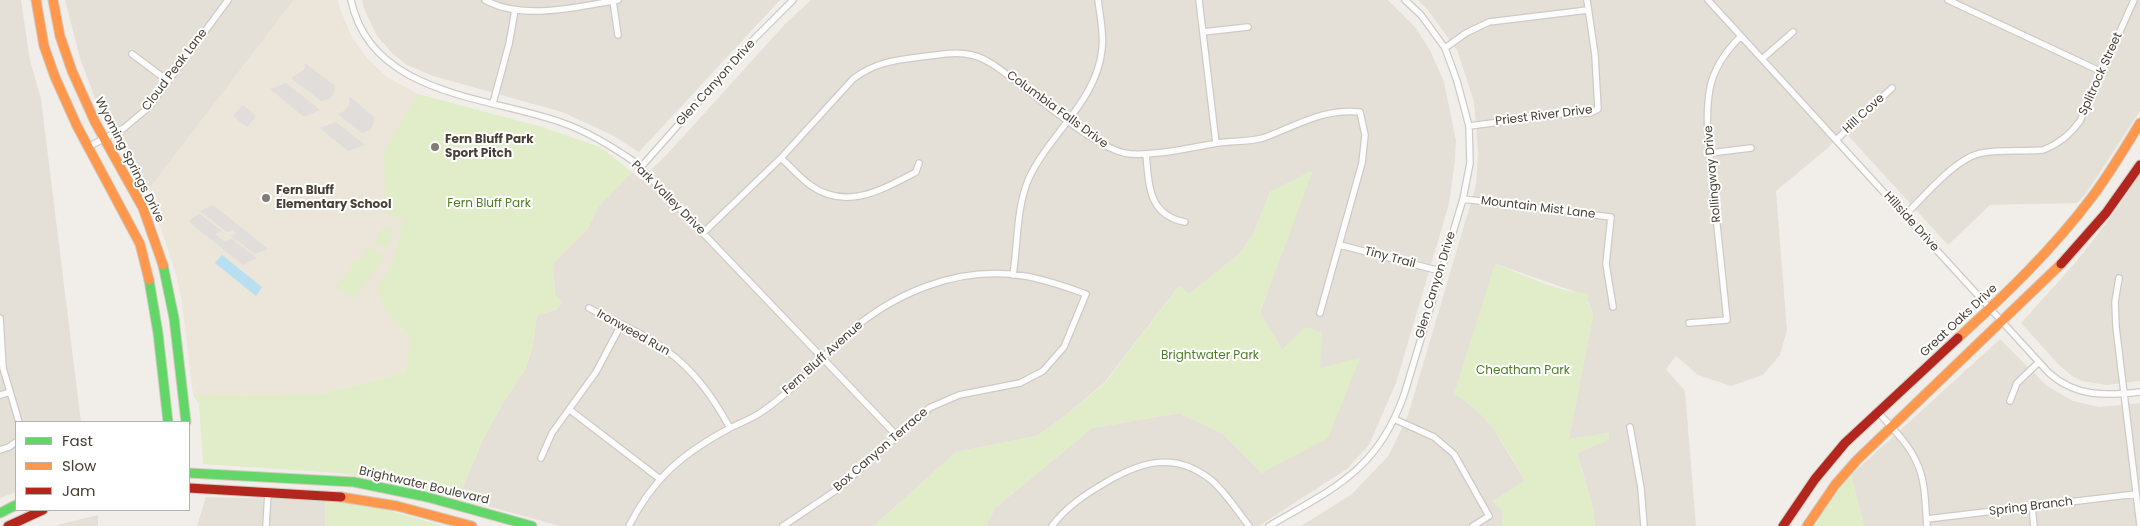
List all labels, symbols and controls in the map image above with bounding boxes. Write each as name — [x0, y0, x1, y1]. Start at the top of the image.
street label: Cloud Peak Lane — [139, 26, 211, 114]
street label: Splitrock Street — [2076, 30, 2126, 118]
street label: Glen Canyon Drive — [673, 37, 759, 129]
street label: Columbia Falls Drive — [1003, 68, 1111, 152]
street label: Hill Cove — [1840, 91, 1888, 137]
street label: Wyoming Springs Drive — [91, 95, 167, 225]
street label: Priest River Drive — [1495, 103, 1593, 129]
street label: Rollingway Drive — [1702, 125, 1724, 223]
place label: Fern Bluff Park Sport Pitch — [445, 133, 534, 161]
marker: Fern Bluff Park Sport Pitch — [429, 141, 441, 153]
street label: Park Valley Drive — [628, 158, 708, 238]
place label: Fern Bluff Elementary School — [276, 184, 391, 212]
street label: Hillside Drive — [1880, 189, 1942, 255]
marker: Fern Bluff Elementary School — [260, 192, 272, 204]
street label: Mountain Mist Lane — [1480, 194, 1596, 222]
park label: Fern Bluff Park — [447, 197, 531, 211]
street label: Glen Canyon Drive — [1413, 230, 1459, 340]
street label: Tiny Trail — [1363, 244, 1417, 272]
street label: Great Oaks Drive — [1917, 282, 2001, 360]
street label: Ironweed Run — [594, 307, 672, 359]
street label: Fern Bluff Avenue — [780, 318, 866, 398]
park label: Brightwater Park — [1161, 349, 1259, 363]
park label: Cheatham Park — [1476, 364, 1570, 378]
street label: Box Canyon Terrace — [831, 405, 931, 495]
legend — [15, 421, 190, 511]
text: Fast — [62, 430, 93, 451]
text: Slow — [62, 455, 96, 476]
street label: Brightwater Boulevard — [358, 464, 490, 508]
text: Jam — [62, 480, 96, 501]
street label: Spring Branch — [1988, 495, 2074, 519]

